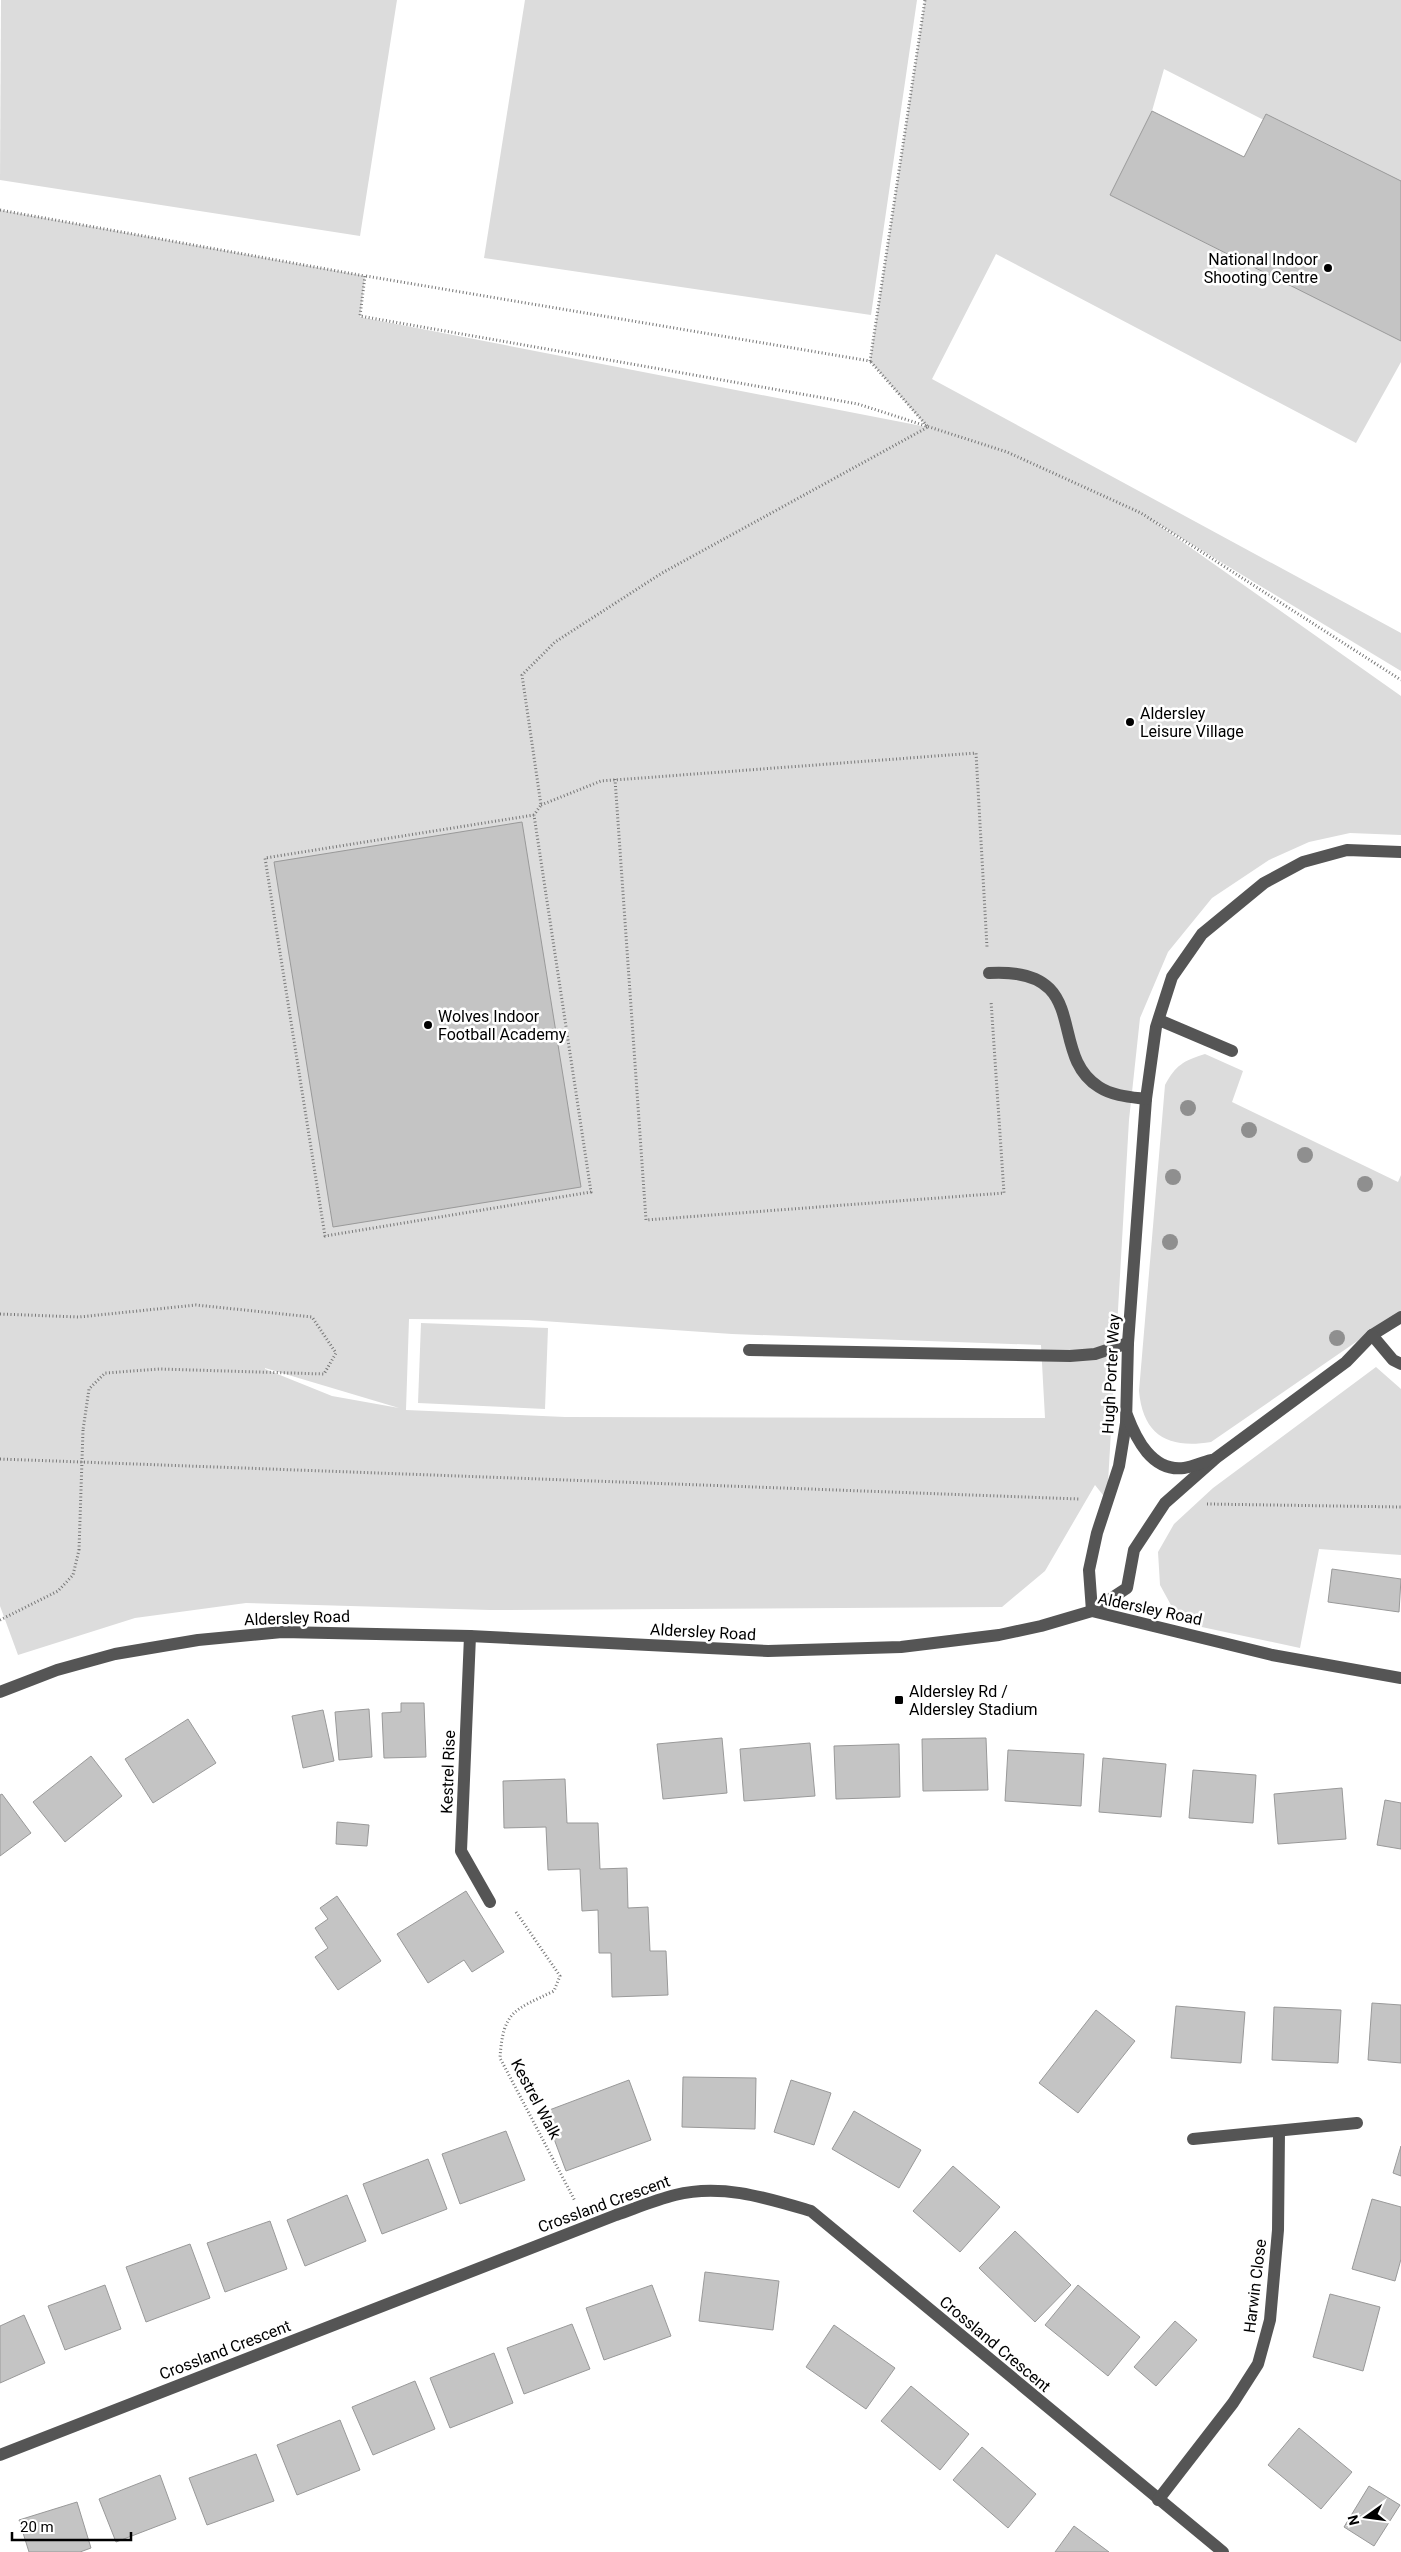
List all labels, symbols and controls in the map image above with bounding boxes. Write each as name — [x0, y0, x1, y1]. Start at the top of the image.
place label: National Indoor Shooting Centre — [1204, 250, 1319, 287]
marker: National Indoor Shooting Centre — [1322, 262, 1334, 274]
place label: Aldersley Leisure Village — [1140, 704, 1244, 741]
marker: Aldersley Leisure Village — [1124, 716, 1136, 728]
place label: Wolves Indoor Football Academy — [438, 1007, 567, 1044]
marker: Wolves Indoor Football Academy — [422, 1019, 434, 1031]
street label: Hugh Porter Way — [1098, 1313, 1124, 1434]
street label: Aldersley Road — [1096, 1589, 1204, 1629]
street label: Aldersley Road — [244, 1607, 350, 1629]
street label: Aldersley Road — [650, 1620, 756, 1644]
place label: Aldersley Rd / Aldersley Stadium — [909, 1682, 1038, 1719]
marker: Aldersley Rd / Aldersley Stadium — [893, 1694, 905, 1706]
street label: Kestrel Rise — [437, 1730, 459, 1814]
street label: Kestrel Walk — [507, 2056, 565, 2143]
street label: Crossland Crescent — [535, 2171, 673, 2237]
street label: Harwin Close — [1240, 2238, 1270, 2334]
street label: Crossland Crescent — [936, 2292, 1054, 2396]
street label: Crossland Crescent — [157, 2316, 293, 2384]
north arrow — [1341, 2492, 1391, 2542]
scale bar — [12, 2510, 131, 2542]
text: N — [1344, 2513, 1362, 2527]
text: 20 m — [20, 2518, 54, 2536]

